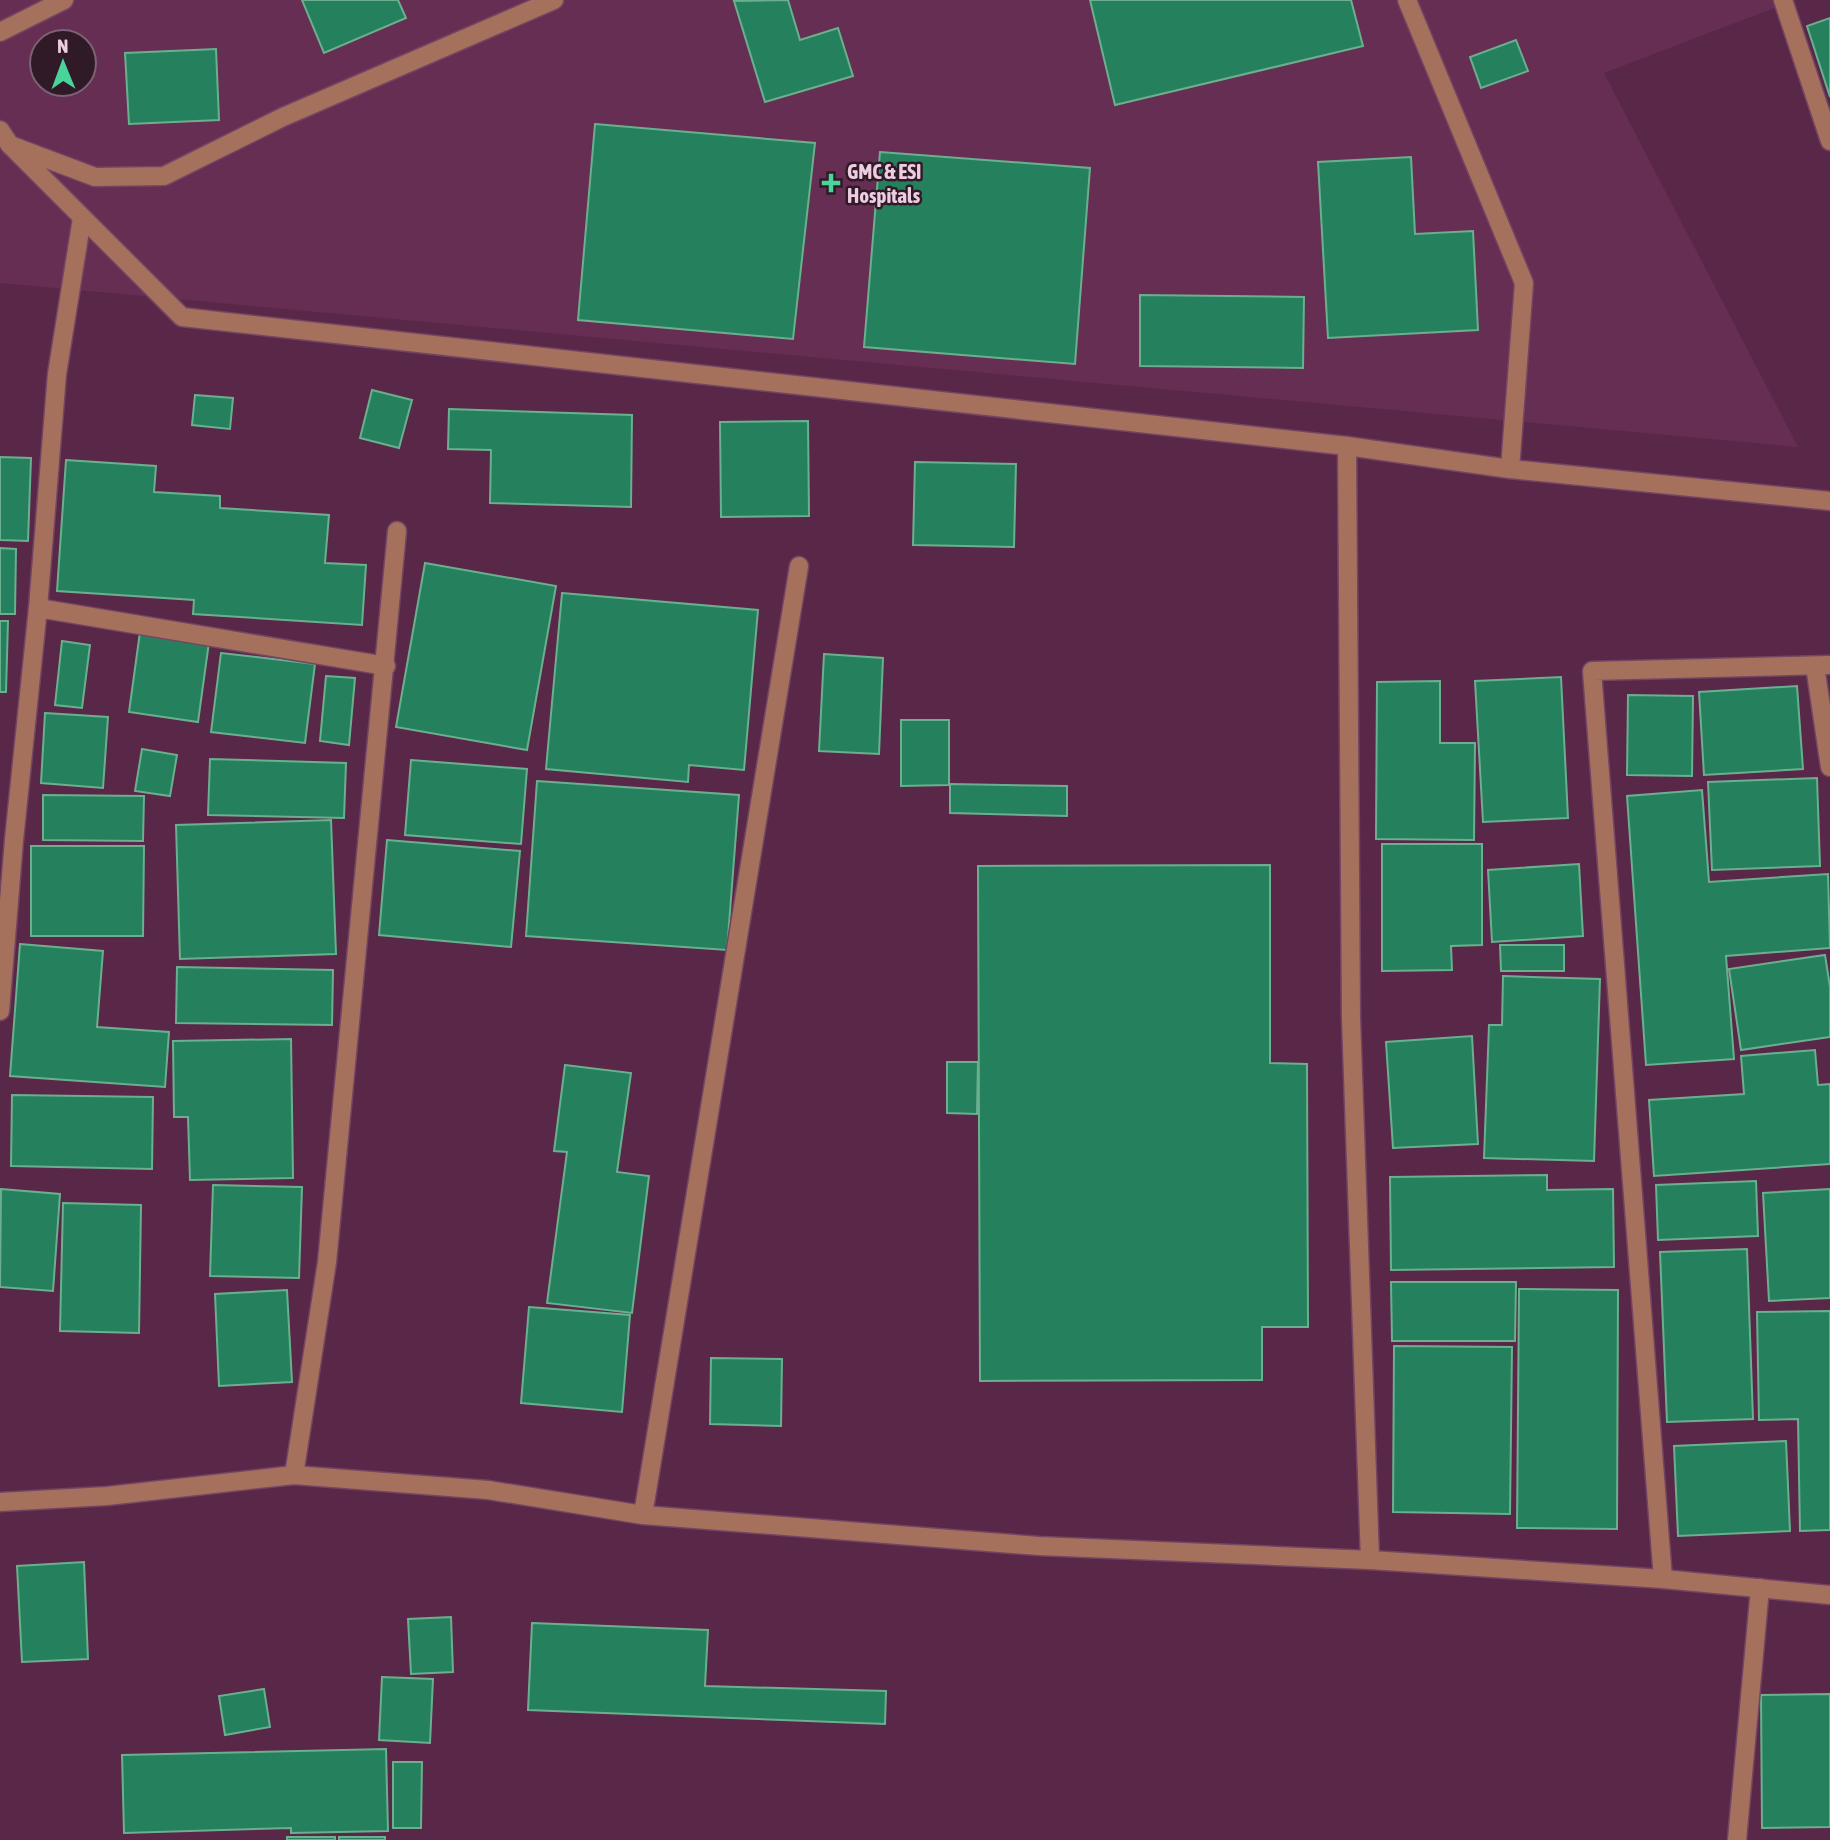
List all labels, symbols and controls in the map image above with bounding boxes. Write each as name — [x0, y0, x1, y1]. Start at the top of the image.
north arrow — [28, 28, 98, 98]
text: N — [57, 35, 69, 57]
place label: GMC & ESI Hospitals — [847, 159, 921, 207]
marker: GMC & ESI Hospitals — [821, 173, 841, 193]

